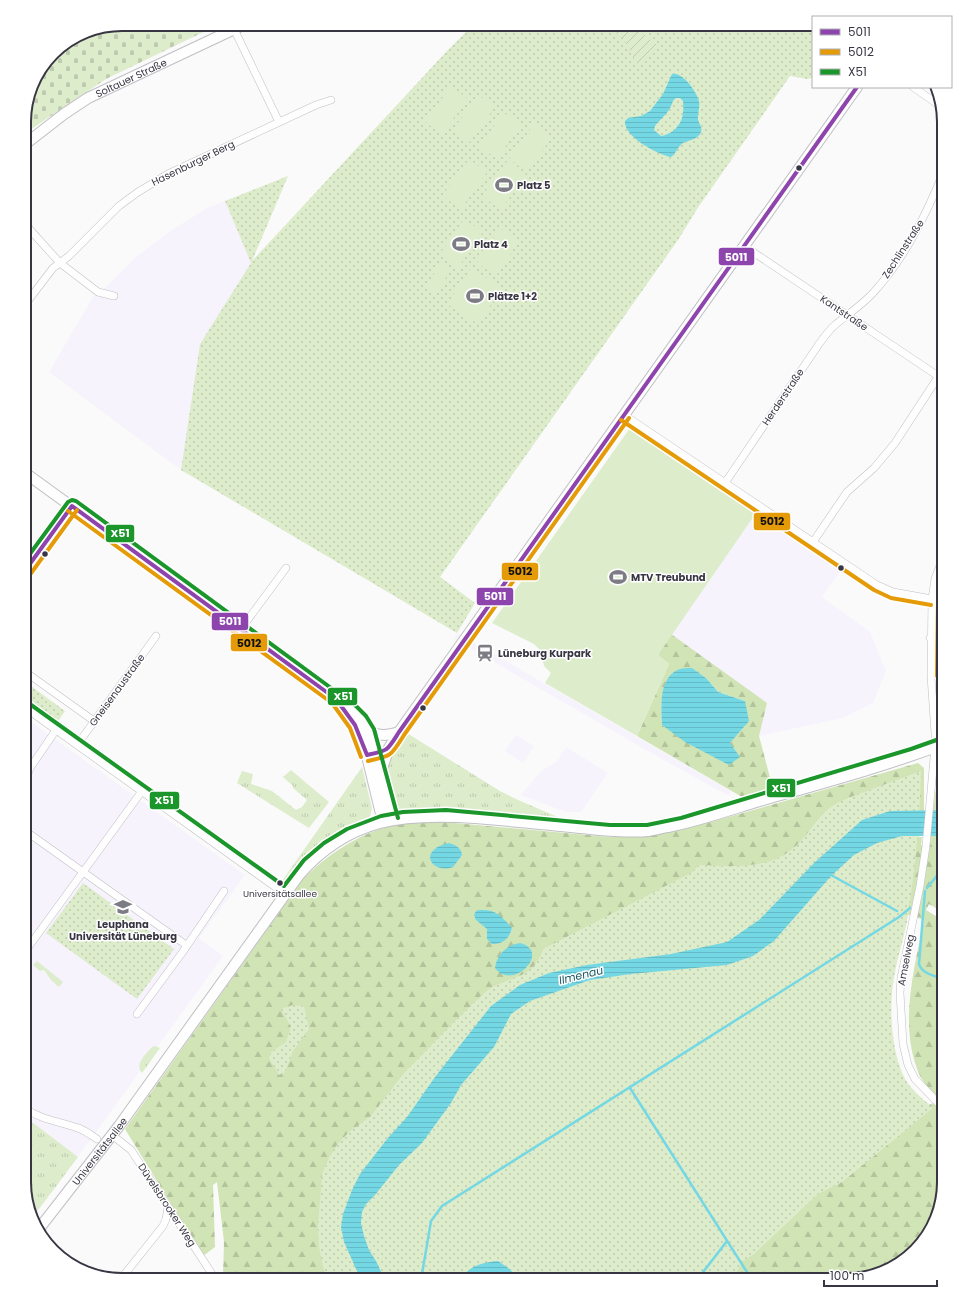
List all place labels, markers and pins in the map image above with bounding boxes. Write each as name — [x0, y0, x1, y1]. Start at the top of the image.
unlabelled marker — [794, 163, 804, 173]
sports icon: Platz 5 — [494, 175, 514, 195]
place label: Platz 5 — [517, 178, 551, 193]
sports icon: Platz 4 — [451, 234, 471, 254]
place label: Platz 4 — [474, 237, 508, 252]
sports icon: Plätze 1+2 — [465, 286, 485, 306]
place label: Plätze 1+2 — [488, 289, 537, 304]
unlabelled marker — [40, 549, 50, 559]
unlabelled marker — [836, 563, 846, 573]
sports icon: MTV Treubund — [608, 567, 628, 587]
place label: MTV Treubund — [631, 570, 706, 585]
station icon: Lüneburg Kurpark — [475, 643, 495, 663]
place label: Lüneburg Kurpark — [498, 646, 592, 661]
unlabelled marker — [418, 703, 428, 713]
marker: Universitätsallee — [275, 878, 285, 888]
place label: Universitätsallee — [243, 888, 317, 900]
school or university icon: Leuphana Universität Lüneburg — [113, 897, 133, 917]
place label: Leuphana Universität Lüneburg — [69, 917, 177, 944]

